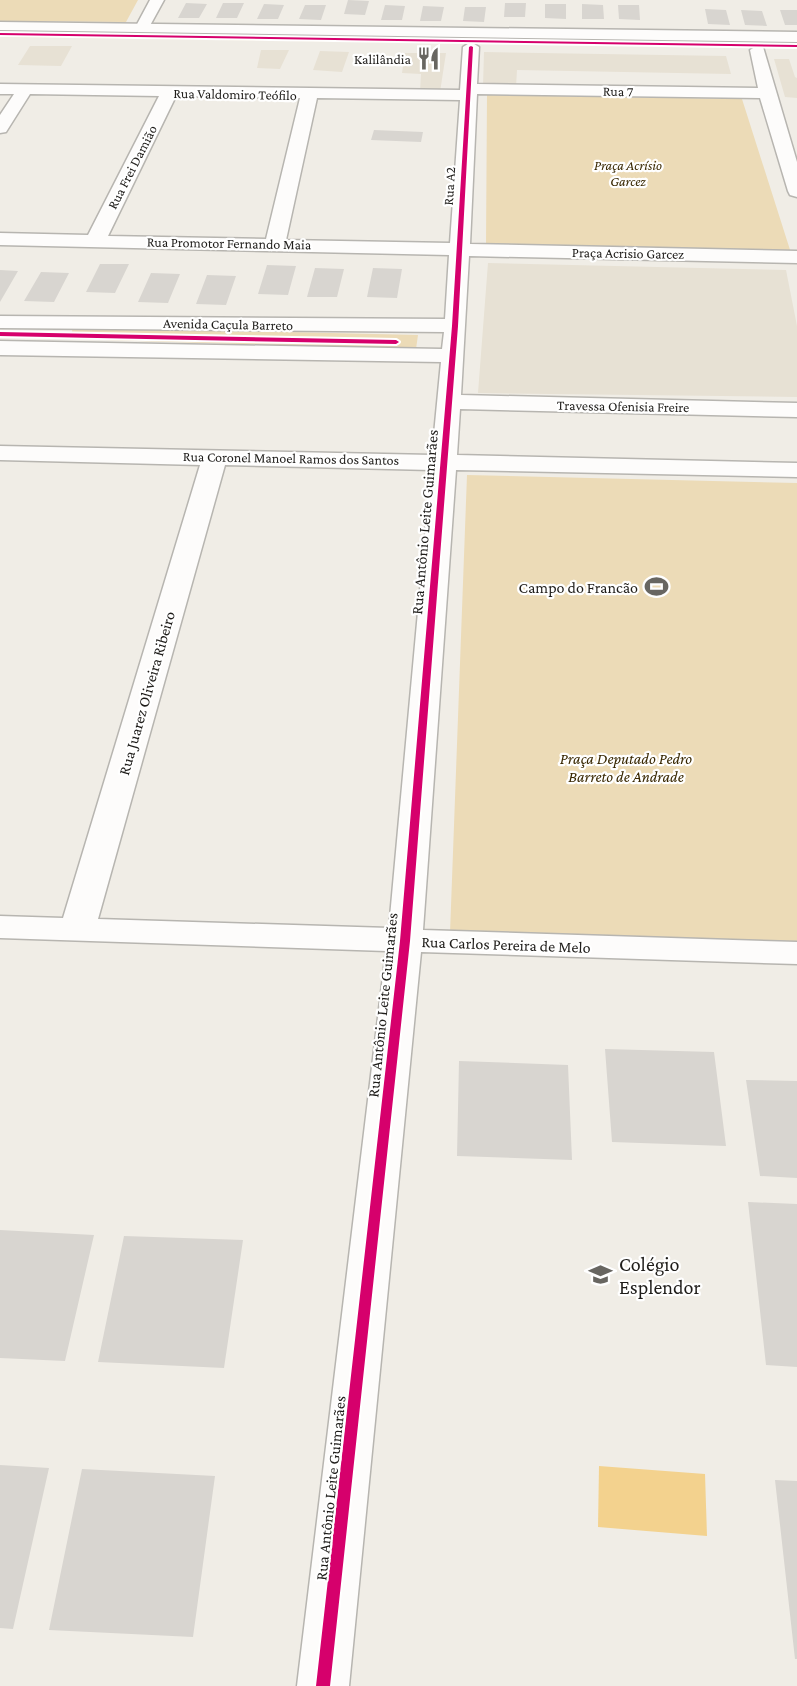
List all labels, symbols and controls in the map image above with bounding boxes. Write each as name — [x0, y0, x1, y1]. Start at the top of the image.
restaurant icon: Kalilândia — [416, 46, 442, 72]
place label: Kalilândia — [354, 51, 412, 67]
street label: Rua 7 — [603, 83, 634, 99]
street label: Rua Valdomiro Teófilo — [173, 85, 297, 103]
street label: Rua Frei Damião — [104, 122, 160, 212]
park label: Praça Acrísio Garcez — [594, 157, 662, 189]
street label: Rua A2 — [440, 166, 458, 206]
street label: Rua Promotor Fernando Maia — [147, 234, 312, 252]
street label: Praça Acrisio Garcez — [572, 244, 684, 262]
street label: Avenida Caçula Barreto — [163, 315, 293, 333]
street label: Travessa Ofenisia Freire — [557, 397, 689, 415]
street label: Rua Antônio Leite Guimarães — [408, 429, 441, 615]
street label: Rua Coronel Manoel Ramos dos Santos — [183, 448, 399, 468]
sports icon: Campo do Francão — [643, 574, 669, 600]
place label: Campo do Francão — [519, 579, 638, 597]
street label: Rua Juarez Oliveira Ribeiro — [115, 609, 179, 777]
park label: Praça Deputado Pedro Barreto de Andrade — [560, 750, 692, 785]
street label: Rua Antônio Leite Guimarães — [364, 912, 401, 1098]
street label: Rua Carlos Pereira de Melo — [421, 933, 591, 956]
place label: Colégio Esplendor — [619, 1253, 701, 1299]
school or university icon: Colégio Esplendor — [588, 1262, 614, 1288]
street label: Rua Antônio Leite Guimarães — [312, 1395, 349, 1581]

